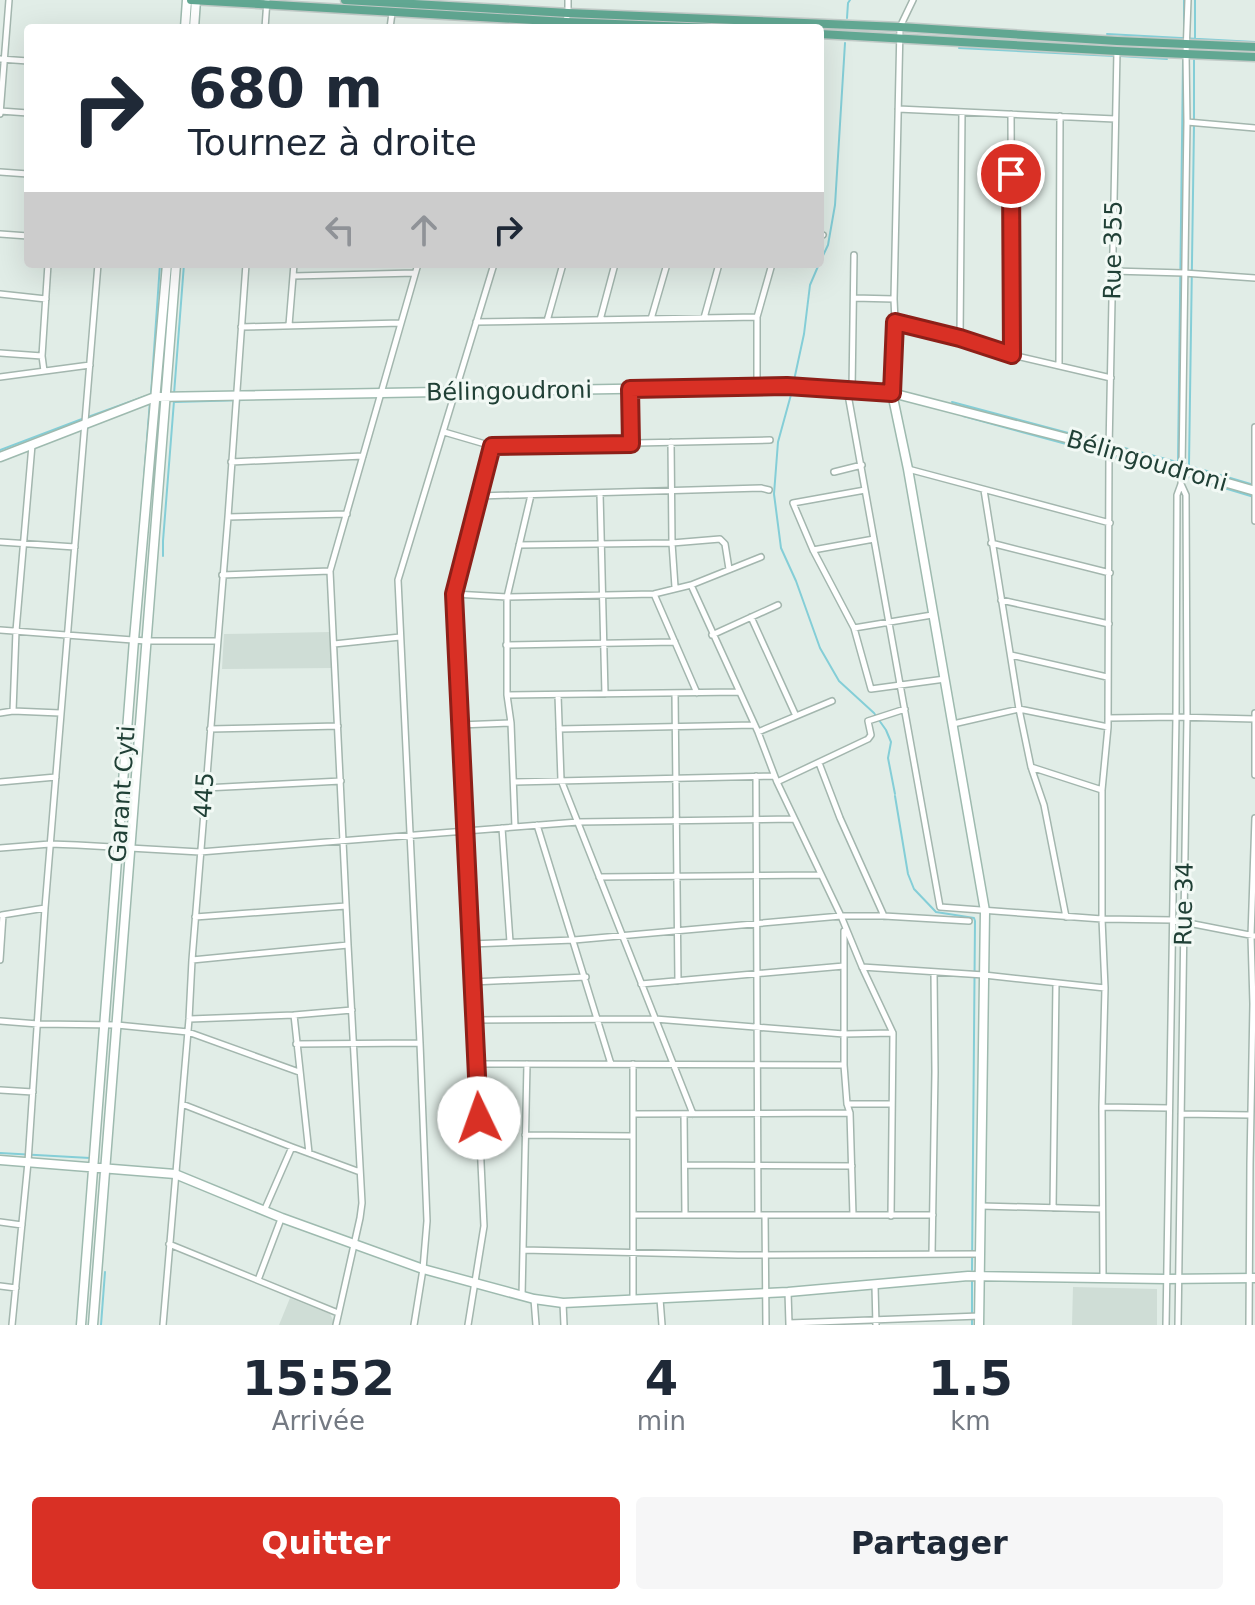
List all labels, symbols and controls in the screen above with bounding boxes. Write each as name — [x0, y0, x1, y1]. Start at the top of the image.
text: 680 m — [188, 55, 383, 120]
icon: right — [56, 56, 160, 160]
text: Tournez à droite — [188, 122, 477, 163]
pin — [977, 140, 1045, 208]
icon: arrive — [989, 152, 1033, 196]
street label: Rue 355 — [1098, 200, 1128, 300]
icon: left — [318, 208, 362, 252]
icon: ahead — [402, 208, 446, 252]
icon: right — [486, 208, 530, 252]
street label: Bélingoudroni — [426, 376, 592, 406]
street label: Bélingoudroni — [1063, 425, 1231, 497]
street label: Garant Cyti — [103, 725, 141, 863]
street label: 445 — [188, 771, 220, 819]
street label: Rue 34 — [1169, 862, 1199, 946]
position arrow — [437, 1076, 521, 1160]
text: 15:52 — [242, 1350, 395, 1406]
text: 4 — [645, 1350, 678, 1406]
text: 1.5 — [928, 1350, 1013, 1406]
text: Arrivée — [272, 1406, 365, 1436]
text: min — [637, 1406, 686, 1436]
text: km — [950, 1406, 991, 1436]
button: Quitter — [32, 1497, 620, 1589]
button: Partager — [636, 1497, 1223, 1589]

